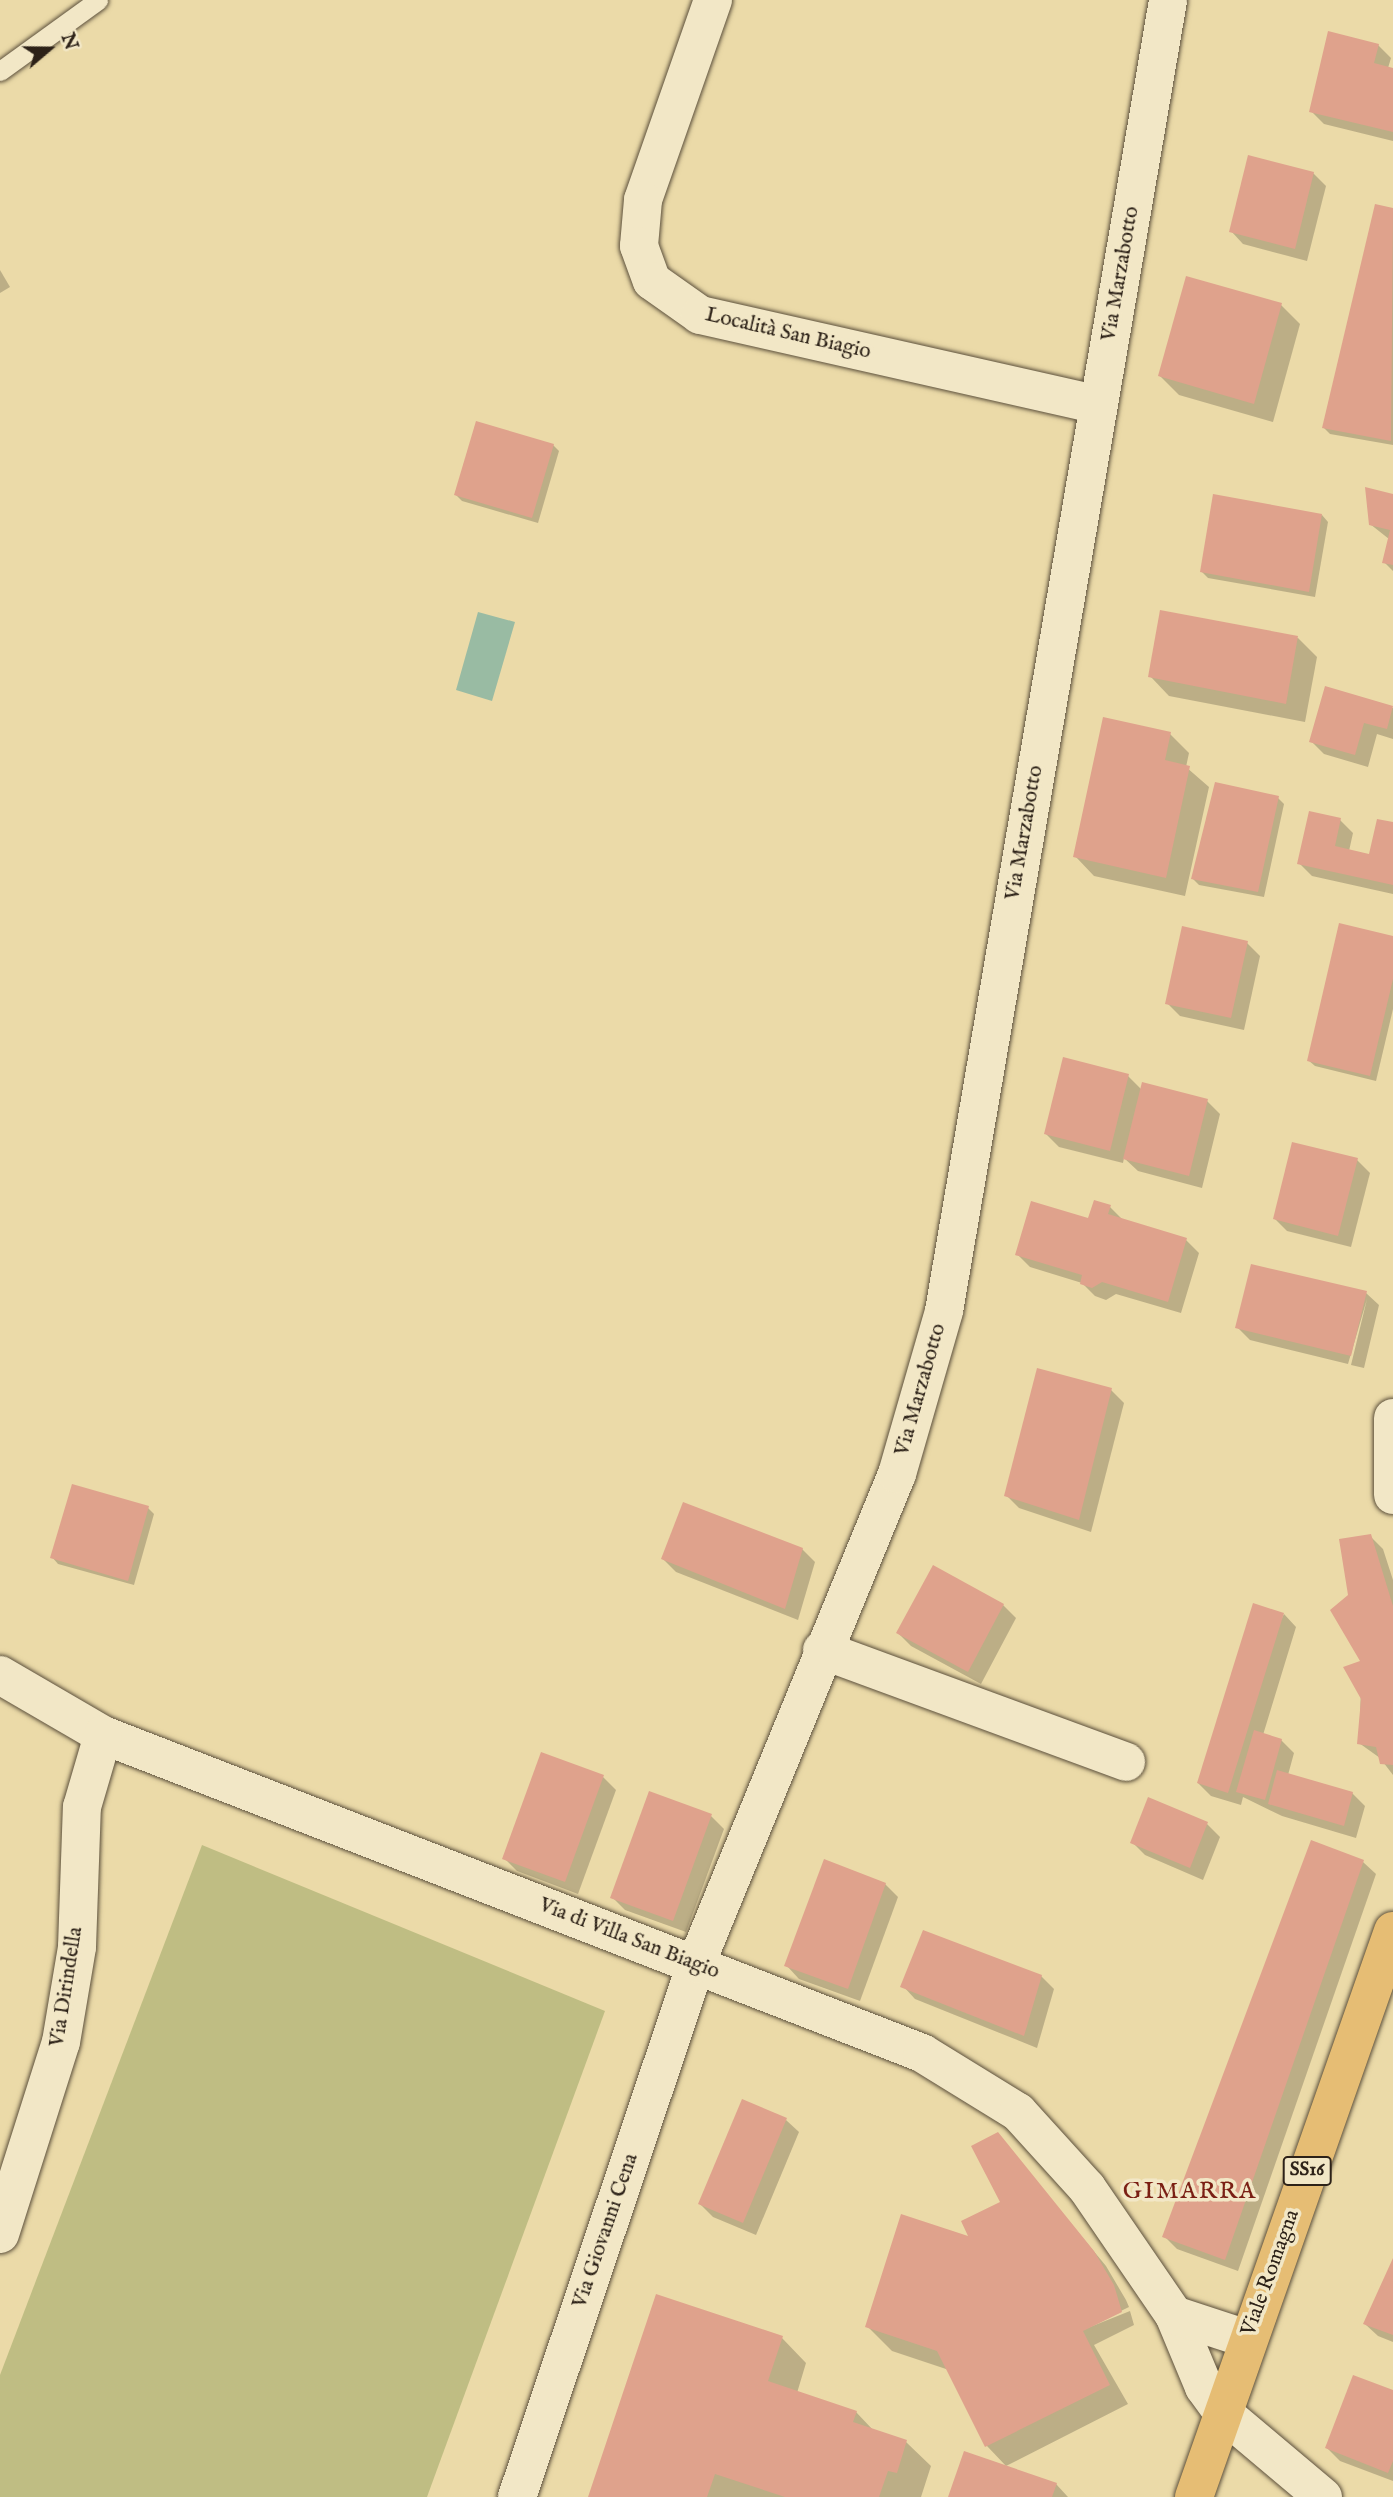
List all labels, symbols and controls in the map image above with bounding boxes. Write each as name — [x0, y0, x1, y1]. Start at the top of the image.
north arrow — [14, 14, 84, 84]
text: N — [55, 30, 83, 54]
street label: Via Marzabotto — [1097, 205, 1145, 343]
street label: Località San Biagio — [703, 303, 873, 365]
street label: Via Marzabotto — [1001, 764, 1049, 902]
street label: Via Marzabotto — [890, 1321, 952, 1459]
street label: Via di Villa San Biagio — [535, 1893, 723, 1985]
street label: Via Dirindella — [45, 1925, 89, 2049]
street label: Via Giovanni Cena — [568, 2150, 644, 2312]
road number: SS16 — [1282, 2156, 1332, 2186]
district label: GIMARRA — [1124, 2178, 1256, 2206]
street label: Viale Romagna — [1237, 2206, 1305, 2340]

